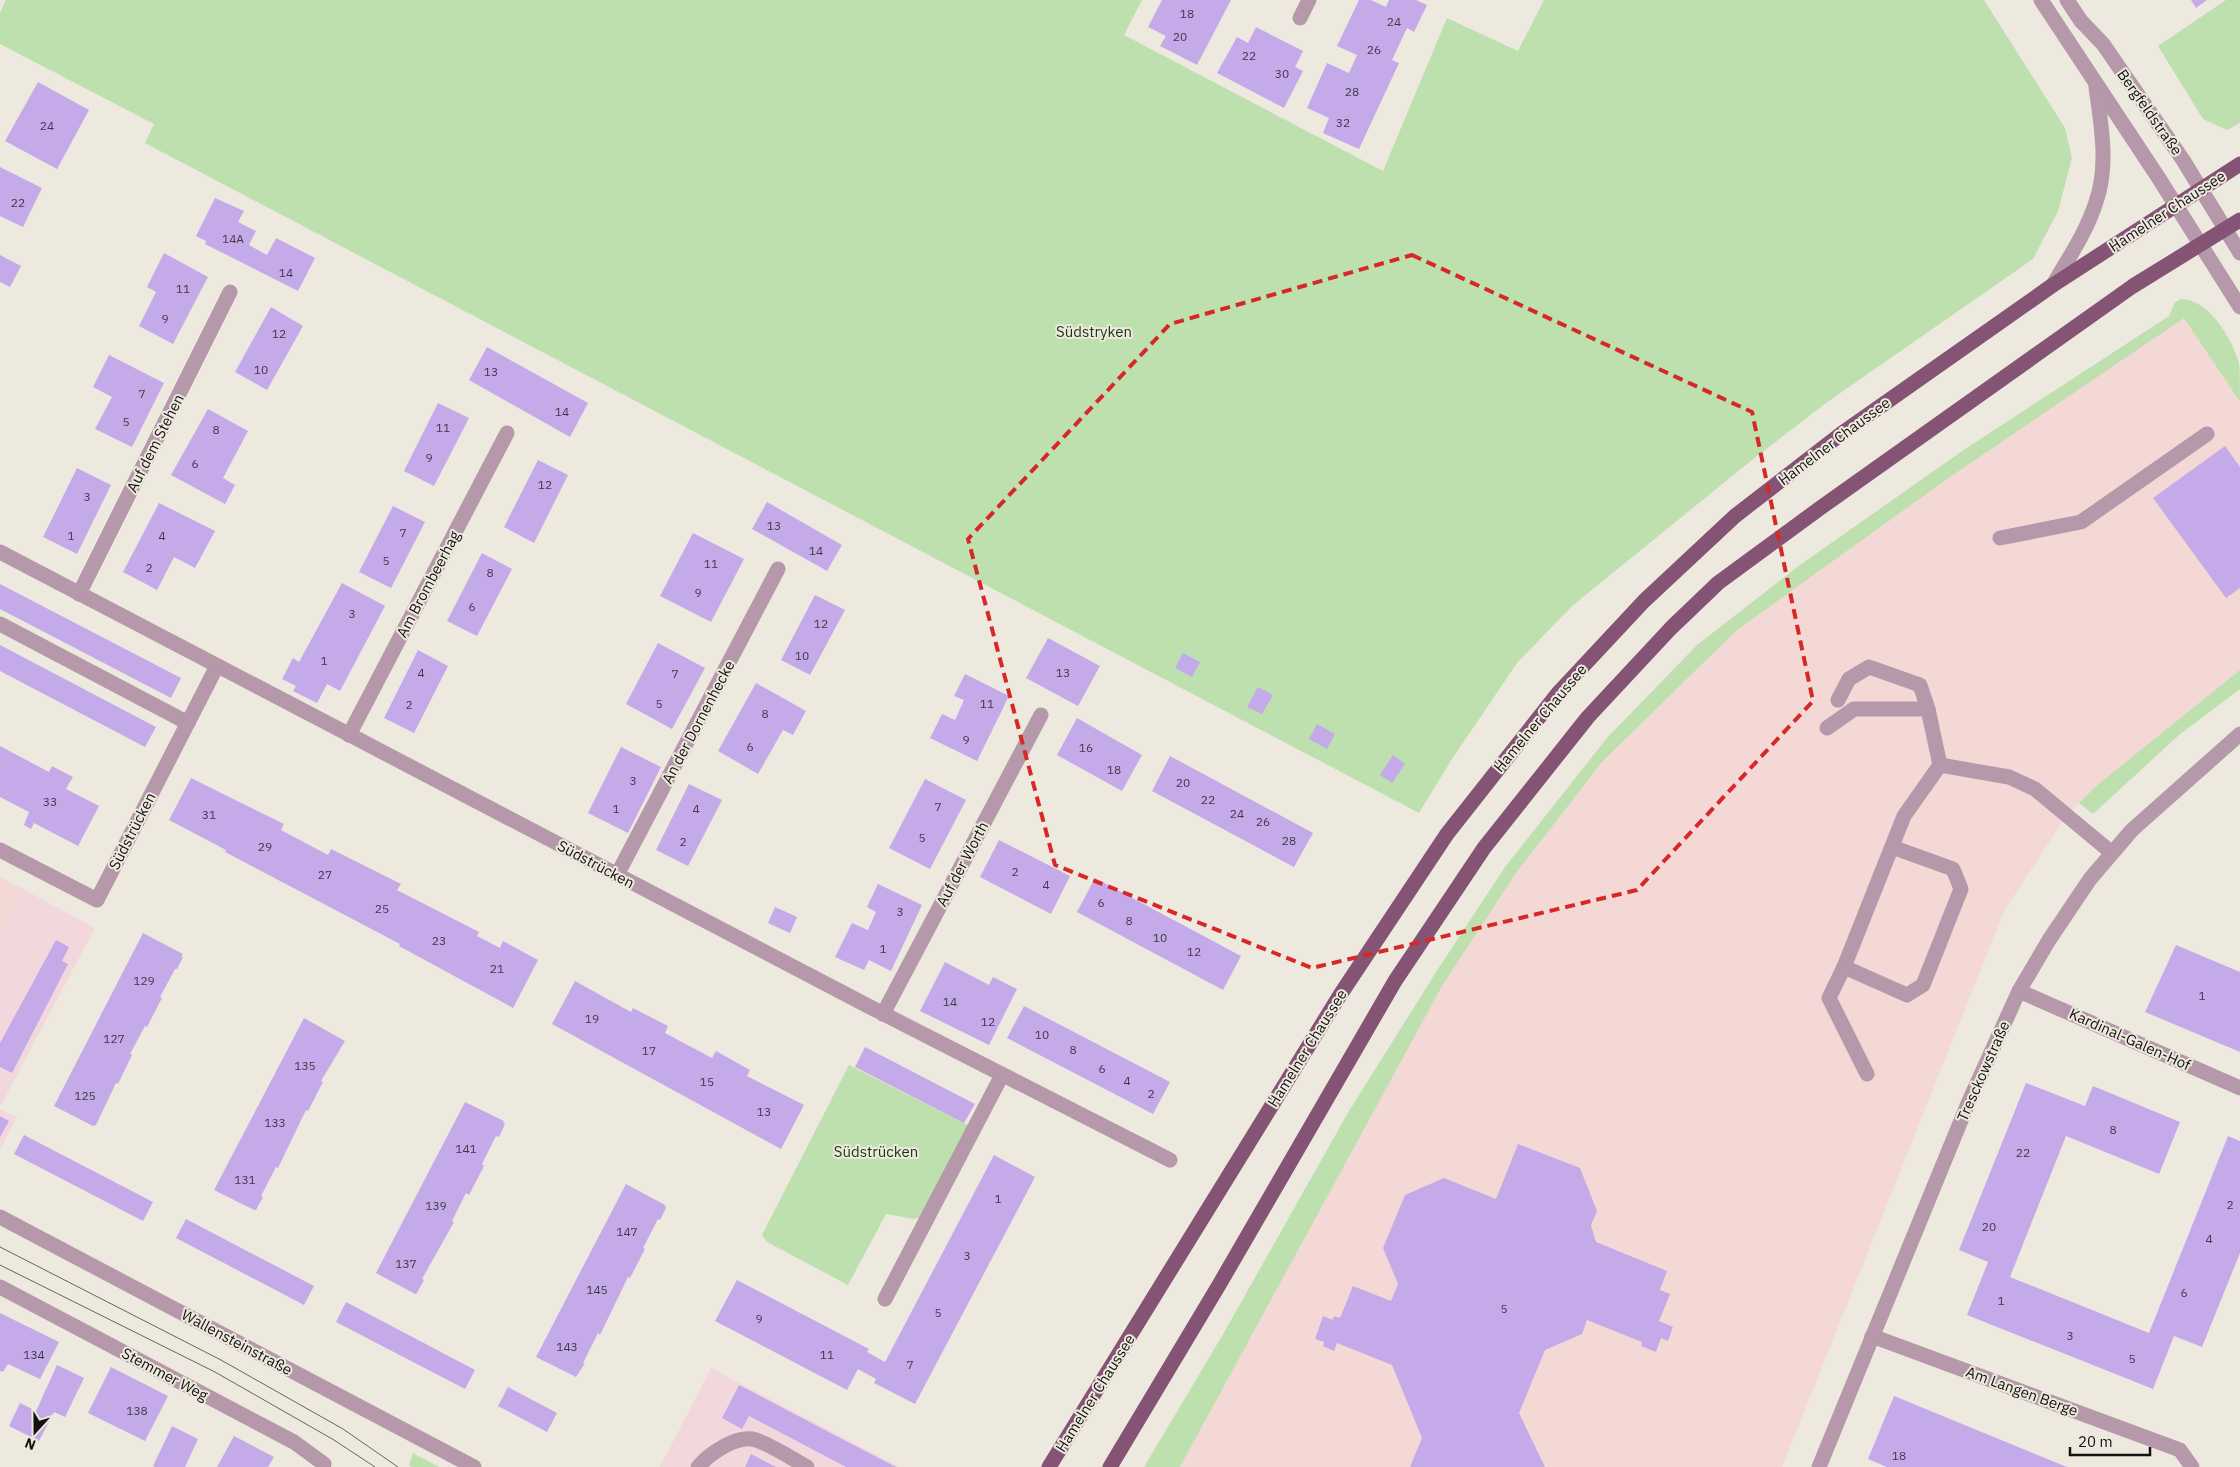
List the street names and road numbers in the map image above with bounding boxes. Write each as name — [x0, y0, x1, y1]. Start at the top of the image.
street label: Bergfeldstraße — [2113, 65, 2187, 159]
street label: Hamelner Chaussee — [2105, 166, 2229, 256]
street label: Auf dem Stehen — [122, 391, 188, 495]
street label: Hamelner Chaussee — [1774, 393, 1894, 489]
street label: Am Brombeerhag — [392, 527, 464, 641]
street label: An der Dornenhecke — [657, 657, 739, 787]
street label: Hamelner Chaussee — [1489, 660, 1591, 776]
street label: Südstrücken — [104, 789, 160, 873]
street label: Auf der Worth — [932, 818, 992, 910]
street label: Südstrücken — [554, 836, 638, 892]
street label: Hamelner Chaussee — [1263, 986, 1351, 1110]
street label: Kardinal-Galen-Hof — [2066, 1004, 2194, 1074]
street label: Tresckowstraße — [1952, 1018, 2014, 1124]
street label: Wallensteinstraße — [178, 1305, 296, 1379]
street label: Hamelner Chaussee — [1051, 1331, 1139, 1455]
street label: Stemmer Weg — [119, 1343, 211, 1405]
street label: Am Langen Berge — [1963, 1362, 2081, 1420]

